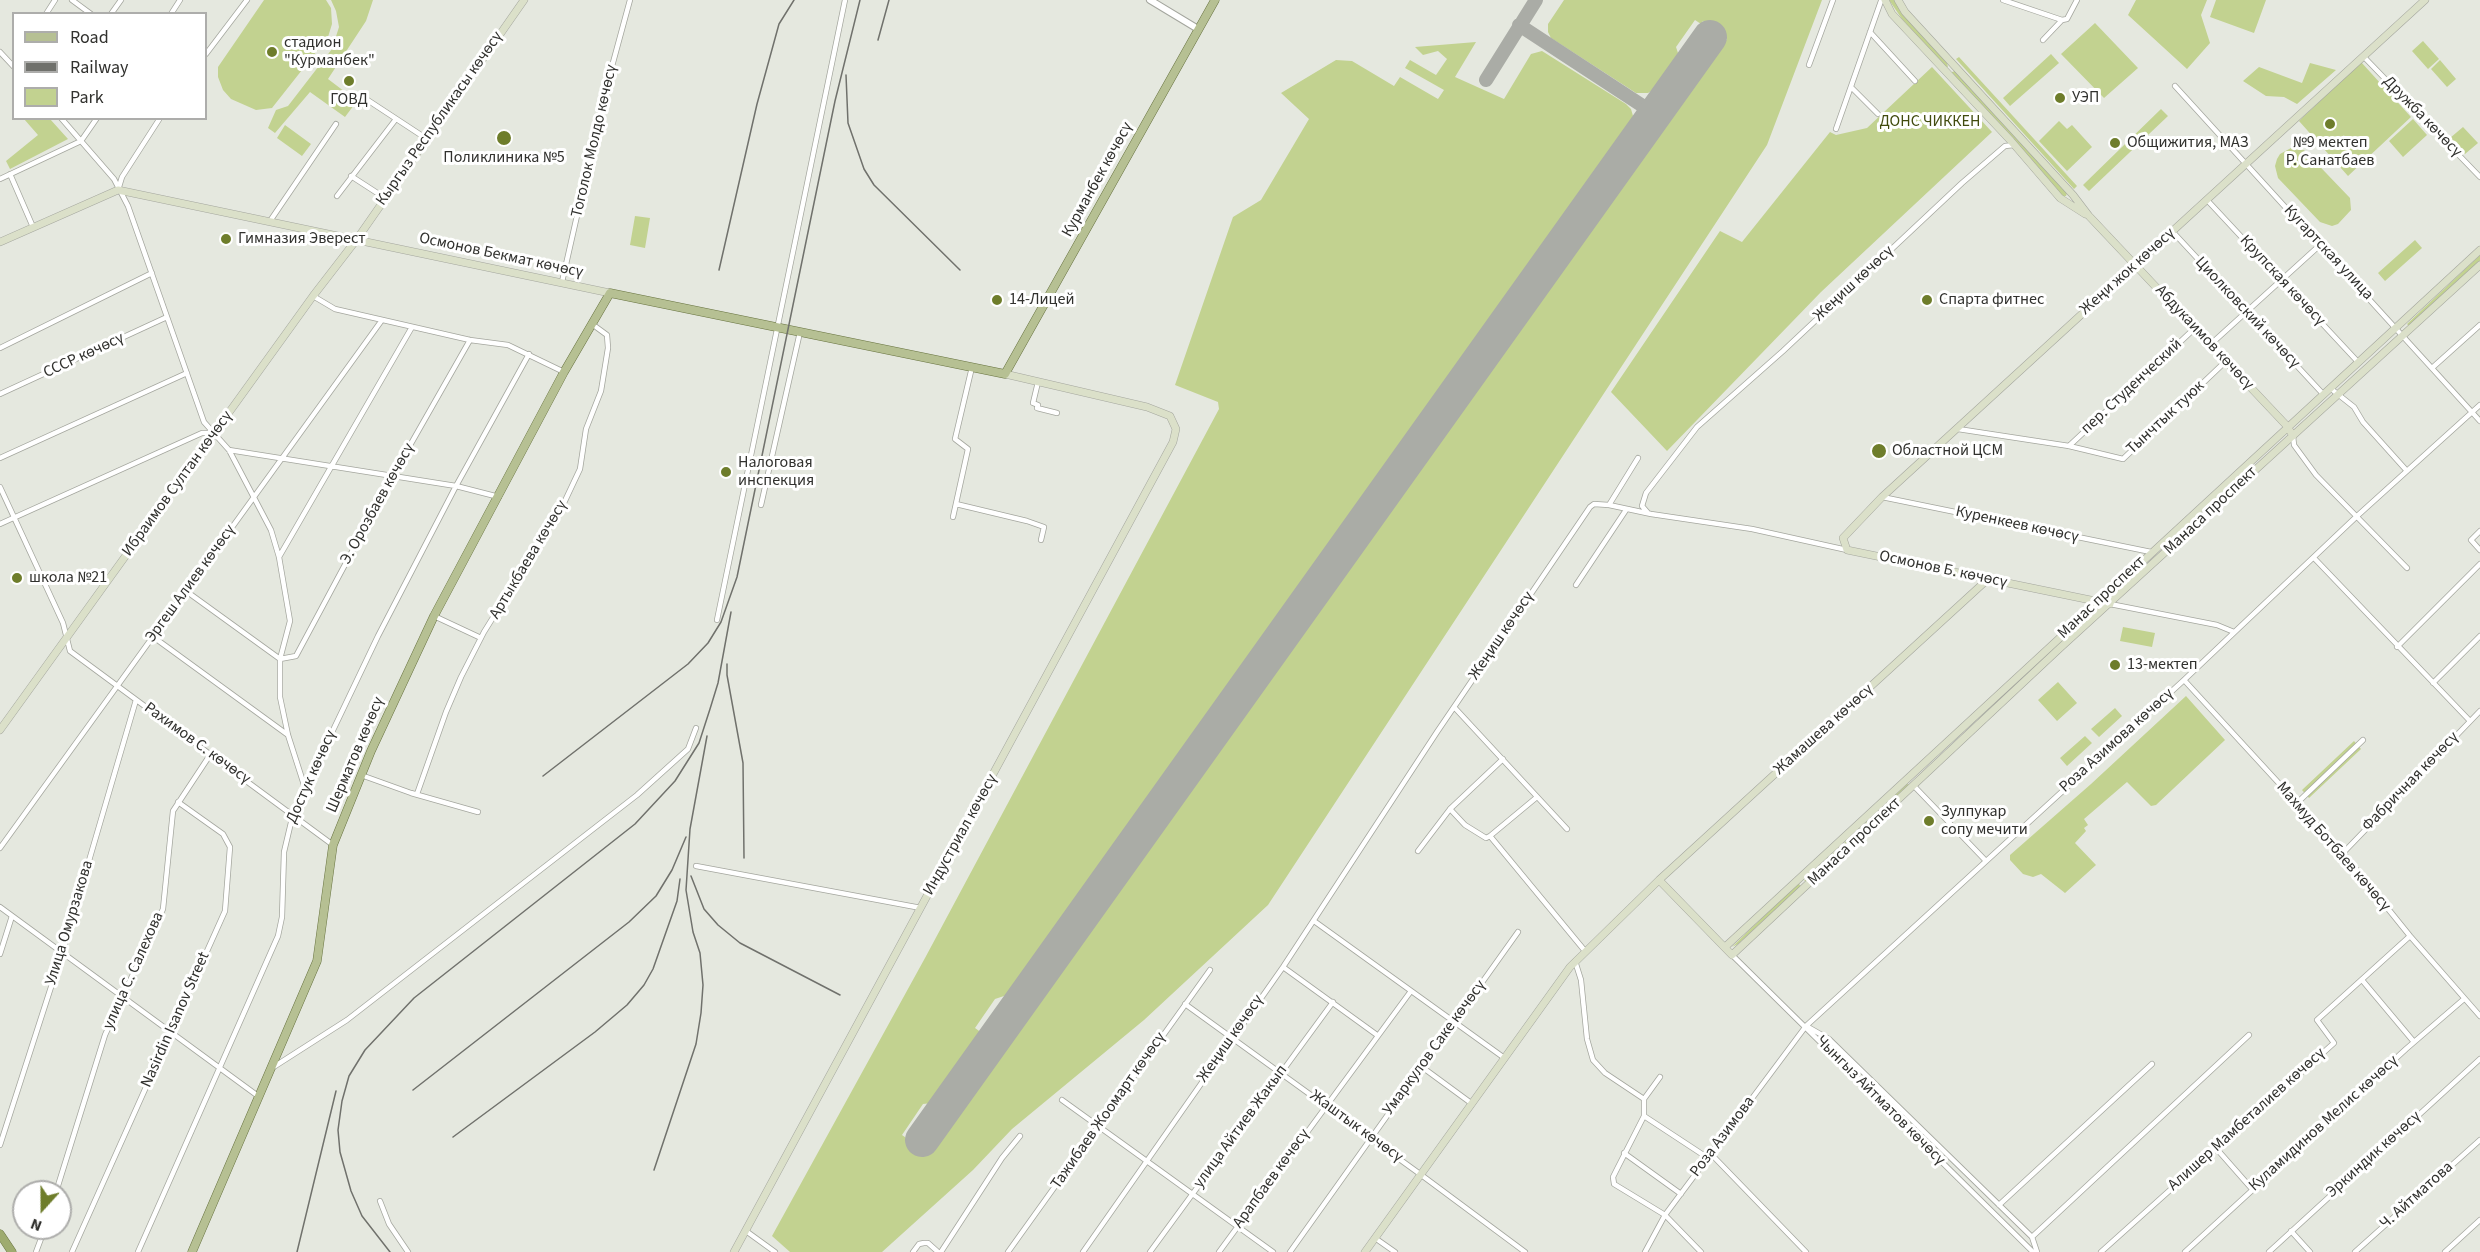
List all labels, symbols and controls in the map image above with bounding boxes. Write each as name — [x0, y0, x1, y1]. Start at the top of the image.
legend — [12, 12, 207, 120]
text: Road — [70, 25, 109, 50]
street label: Кыргыз Республикасы көчөсү — [372, 28, 508, 210]
place label: стадион "Курманбек" — [284, 33, 375, 71]
marker: стадион "Курманбек" — [265, 45, 279, 59]
text: Railway — [70, 55, 129, 80]
street label: Тоголок Молдо көчөсү — [568, 63, 622, 219]
street label: Дружба көчөсү — [2378, 72, 2466, 162]
marker: ГОВД — [342, 74, 356, 88]
text: Park — [70, 85, 104, 110]
place label: УЭП — [2072, 88, 2099, 108]
place label: ГОВД — [330, 90, 368, 110]
marker: УЭП — [2053, 91, 2067, 105]
park label: ДОНС ЧИККЕН — [1880, 112, 1980, 132]
marker: №9 мектеп Р. Санатбаев — [2323, 117, 2337, 131]
street label: Курманбек көчөсү — [1058, 119, 1138, 241]
marker: Поликлиника №5 — [495, 129, 513, 147]
place label: Общижития, МАЗ — [2127, 133, 2249, 153]
place label: №9 мектеп Р. Санатбаев — [2286, 133, 2374, 171]
marker: Общижития, МАЗ — [2108, 136, 2122, 150]
place label: Поликлиника №5 — [443, 148, 565, 168]
street label: Кугартская улица — [2279, 202, 2377, 304]
street label: Жеңи жок көчөсү — [2077, 224, 2179, 320]
place label: Гимназия Эверест — [238, 229, 366, 249]
street label: Осмонов Бекмат көчөсү — [417, 229, 585, 283]
marker: Гимназия Эверест — [219, 232, 233, 246]
street label: Крупская көчөсү — [2235, 232, 2329, 330]
street label: Жеңиш көчөсү — [1810, 242, 1898, 326]
street label: Циолковский көчөсү — [2190, 253, 2304, 373]
street label: Абдукаимов көчөсү — [2150, 282, 2258, 394]
place label: 14-Лицей — [1009, 290, 1074, 310]
place label: Спарта фитнес — [1939, 290, 2044, 310]
marker: 14-Лицей — [990, 293, 1004, 307]
marker: Спарта фитнес — [1920, 293, 1934, 307]
street label: СССР көчөсү — [41, 329, 127, 383]
street label: пер. Студенческий — [2078, 335, 2186, 439]
street label: Тынчтык туюк — [2123, 377, 2209, 459]
street label: Ибраимов Султан көчөсү — [119, 407, 237, 561]
street label: Э. Орозбаев көчөсү — [337, 440, 419, 568]
place label: Областной ЦСМ — [1892, 441, 2003, 461]
marker: Областной ЦСМ — [1870, 442, 1888, 460]
place label: Налоговая инспекция — [738, 453, 814, 491]
street label: Манаса проспект — [2160, 463, 2262, 559]
marker: Налоговая инспекция — [719, 465, 733, 479]
street label: Артыкбаева көчөсү — [486, 497, 572, 623]
street label: Куренкеев көчөсү — [1954, 503, 2080, 547]
street label: Эргеш Алиев көчөсү — [142, 521, 240, 647]
street label: Осмонов Б. көчөсү — [1877, 547, 2009, 593]
street label: Манас проспект — [2054, 553, 2150, 643]
place label: школа №21 — [29, 568, 107, 588]
marker: школа №21 — [10, 571, 24, 585]
street label: Жеңиш көчөсү — [1465, 588, 1539, 684]
place label: 13-мектеп — [2127, 655, 2198, 675]
marker: 13-мектеп — [2108, 658, 2122, 672]
street label: Жамашева көчөсү — [1770, 680, 1878, 780]
street label: Роза Азимова көчөсү — [2056, 685, 2178, 797]
street label: Шерматов көчөсү — [323, 694, 389, 816]
street label: Рахимов С. көчөсү — [140, 699, 254, 789]
street label: Достук көчөсү — [283, 727, 341, 827]
street label: Фабричная көчөсү — [2359, 728, 2463, 836]
street label: Индустриал көчөсү — [920, 771, 1002, 899]
street label: Махмуд Ботбаев көчөсү — [2272, 778, 2394, 916]
street label: Манаса проспект — [1804, 794, 1906, 890]
place label: Зулпукар сопу мечити — [1941, 802, 2028, 840]
marker: Зулпукар сопу мечити — [1922, 814, 1936, 828]
street label: Улица Омурзакова — [42, 858, 98, 988]
street label: улица С. Салехова — [99, 909, 169, 1033]
street label: Nasirdin Isanov Street — [137, 949, 215, 1091]
street label: Умаркулов Саке көчөсү — [1380, 977, 1490, 1119]
street label: Жеңиш көчөсү — [1194, 991, 1268, 1087]
street label: Тажибаев Жоомарт көчөсү — [1047, 1029, 1171, 1193]
street label: Чынгыз Айтматов көчөсү — [1811, 1032, 1949, 1170]
street label: Алишер Мамбеталиев көчөсү — [2164, 1044, 2330, 1196]
street label: Куламидинов Мелис көчөсү — [2245, 1052, 2403, 1196]
street label: улица Айтиев Жакып — [1190, 1062, 1292, 1192]
street label: Жаштык көчөсү — [1306, 1087, 1406, 1167]
street label: Роза Азимова — [1686, 1093, 1760, 1181]
street label: Эркиндик көчөсү — [2323, 1107, 2425, 1203]
street label: Арапбаев көчөсү — [1229, 1126, 1315, 1232]
street label: Ч. Айтматова — [2376, 1158, 2458, 1234]
north arrow — [12, 1180, 72, 1240]
text: N — [27, 1213, 45, 1237]

